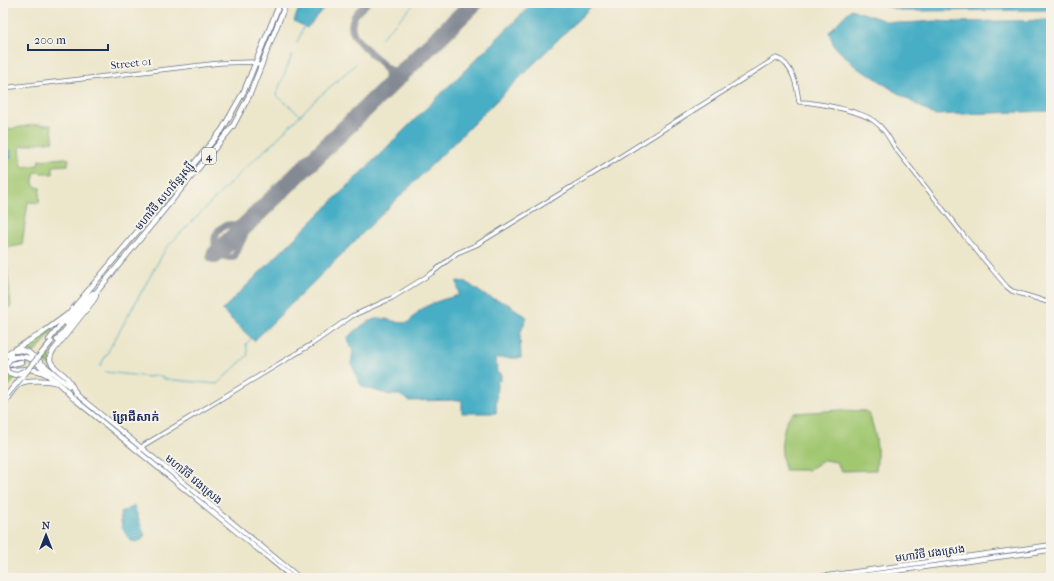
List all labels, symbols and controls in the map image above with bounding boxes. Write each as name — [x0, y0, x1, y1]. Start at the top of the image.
scale bar — [28, 26, 108, 52]
text: 200 m — [34, 33, 66, 47]
street label: Street 01 — [110, 55, 152, 72]
road number: 4 — [202, 148, 216, 164]
street label: មហាវិថី សហព័ន្ធរុស្ស៊ី — [131, 159, 199, 235]
district label: ព្រែជីសាក់ — [113, 409, 159, 424]
street label: មហាវិថី វេងស្រេង — [162, 451, 226, 507]
north arrow — [26, 515, 66, 555]
text: N — [42, 519, 51, 532]
street label: មហាវិថី វេងស្រេង — [894, 541, 966, 565]

